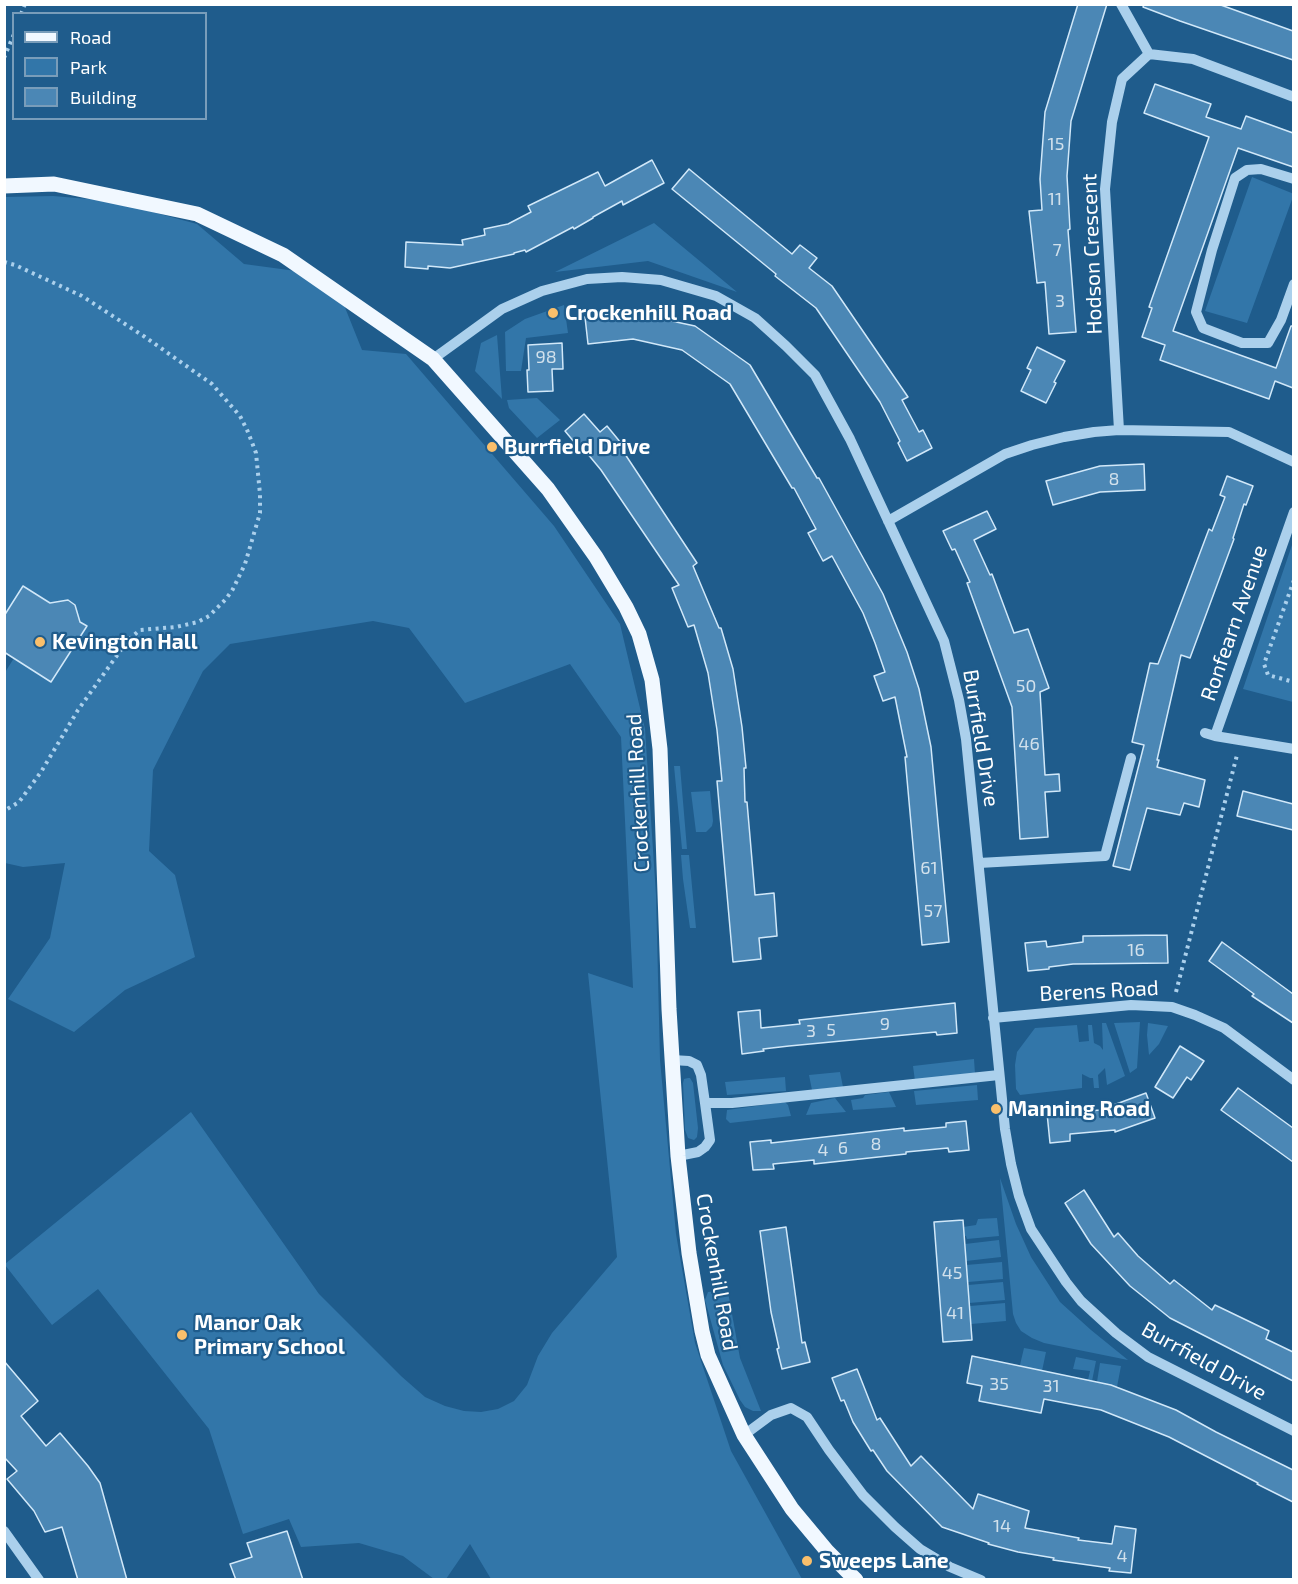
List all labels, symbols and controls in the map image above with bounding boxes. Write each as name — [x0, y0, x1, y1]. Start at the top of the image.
legend — [12, 12, 207, 120]
text: Road — [70, 26, 111, 48]
text: Park — [70, 56, 107, 78]
text: Building — [70, 86, 137, 108]
house number: 15 — [1048, 133, 1064, 155]
street label: Hodson Crescent — [1077, 173, 1107, 335]
house number: 11 — [1048, 188, 1062, 210]
house number: 7 — [1052, 239, 1062, 261]
house number: 3 — [1055, 290, 1065, 312]
place label: Crockenhill Road — [565, 300, 732, 326]
marker: Crockenhill Road — [546, 306, 560, 320]
house number: 98 — [535, 346, 557, 368]
place label: Burrfield Drive — [504, 434, 650, 460]
marker: Burrfield Drive — [485, 440, 499, 454]
house number: 8 — [1109, 468, 1119, 490]
street label: Ronfearn Avenue — [1196, 542, 1272, 704]
place label: Kevington Hall — [52, 629, 198, 655]
marker: Kevington Hall — [33, 635, 47, 649]
street label: Burrfield Drive — [958, 668, 1004, 808]
house number: 50 — [1016, 675, 1036, 697]
street label: Crockenhill Road — [621, 713, 655, 873]
house number: 46 — [1018, 733, 1040, 755]
house number: 61 — [920, 857, 938, 879]
house number: 57 — [924, 900, 942, 922]
house number: 16 — [1127, 939, 1145, 961]
street label: Berens Road — [1039, 975, 1159, 1007]
house number: 9 — [880, 1013, 890, 1035]
house number: 5 — [826, 1019, 836, 1041]
house number: 3 — [806, 1020, 816, 1042]
place label: Manning Road — [1008, 1096, 1150, 1122]
marker: Manning Road — [989, 1102, 1003, 1116]
house number: 8 — [871, 1133, 881, 1155]
house number: 6 — [838, 1137, 848, 1159]
house number: 4 — [817, 1139, 829, 1161]
street label: Crockenhill Road — [691, 1191, 743, 1353]
house number: 45 — [942, 1262, 962, 1284]
house number: 41 — [946, 1302, 964, 1324]
place label: Manor Oak Primary School — [194, 1310, 345, 1360]
street label: Burrfield Drive — [1137, 1316, 1271, 1406]
marker: Manor Oak Primary School — [175, 1328, 189, 1342]
house number: 35 — [989, 1373, 1009, 1395]
house number: 31 — [1042, 1375, 1060, 1397]
house number: 14 — [993, 1515, 1011, 1537]
house number: 4 — [1116, 1545, 1128, 1567]
place label: Sweeps Lane — [819, 1548, 949, 1574]
marker: Sweeps Lane — [800, 1554, 814, 1568]

